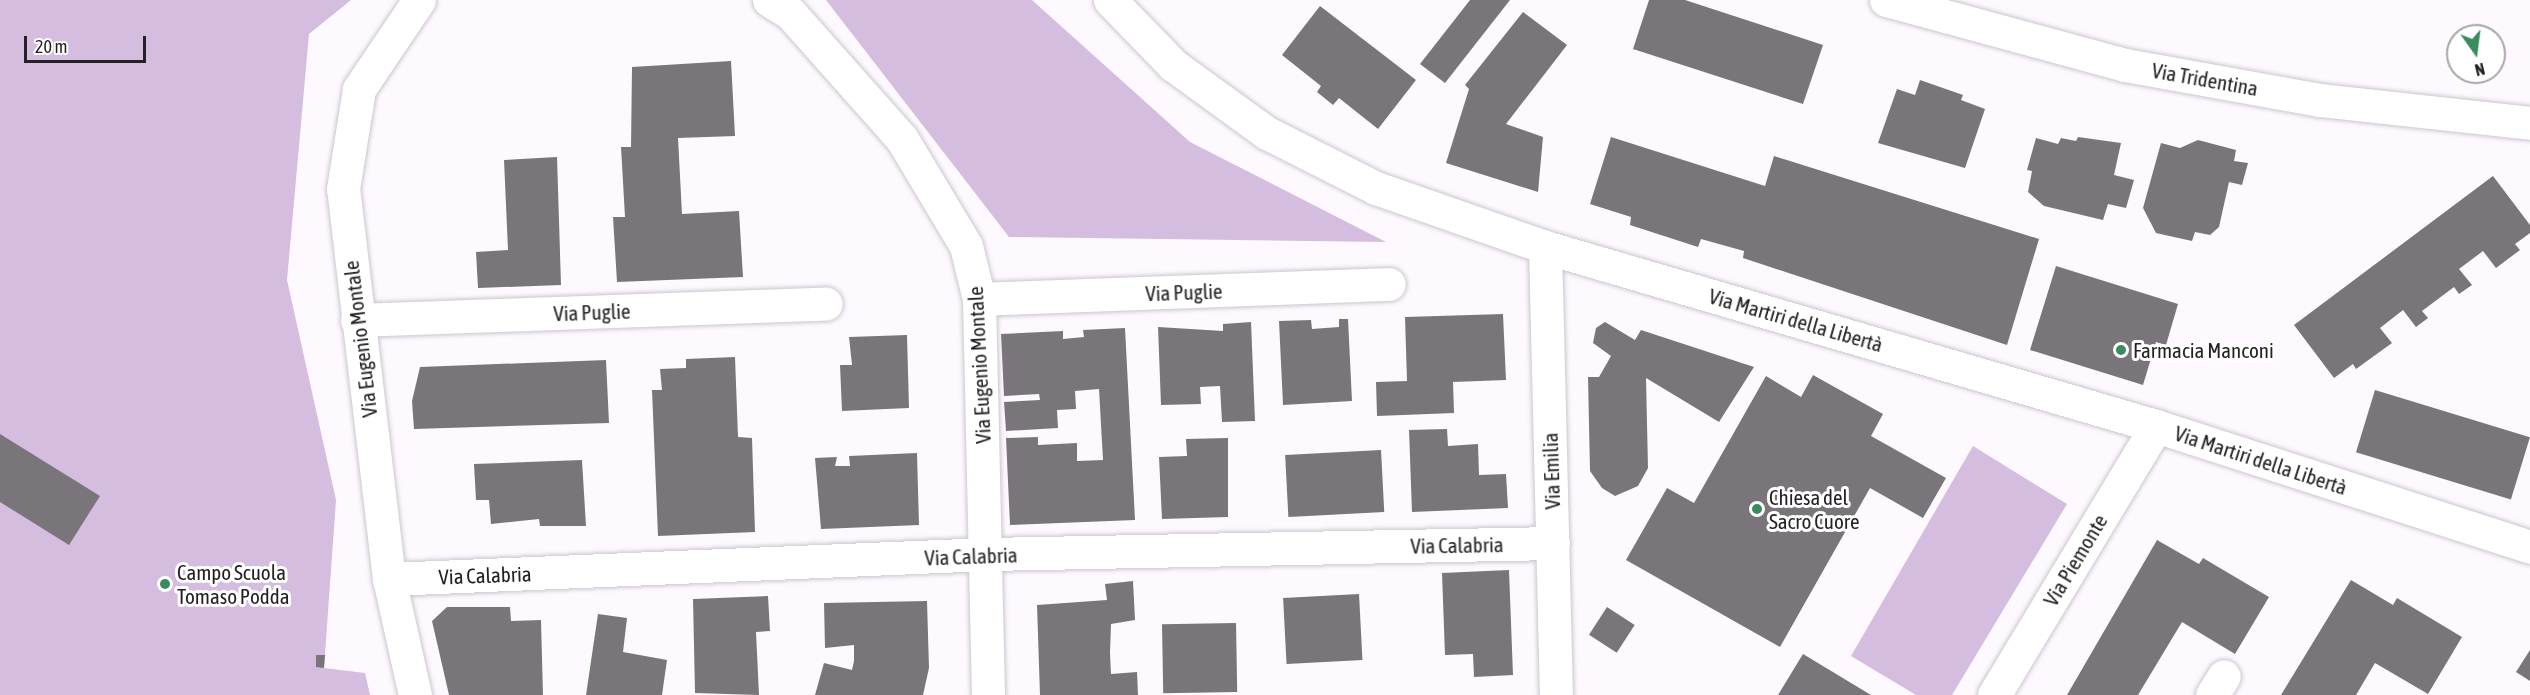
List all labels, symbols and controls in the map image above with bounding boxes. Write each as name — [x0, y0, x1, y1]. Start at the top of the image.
scale bar — [27, 24, 148, 62]
north arrow — [2446, 24, 2506, 84]
text: 20 m — [35, 36, 67, 57]
street label: Via Tridentina — [2150, 57, 2260, 101]
text: N — [2473, 60, 2487, 79]
street label: Via Eugenio Montale — [338, 259, 382, 419]
street label: Via Puglie — [1145, 278, 1223, 306]
street label: Via Martiri della Libertà — [1706, 283, 1886, 357]
street label: Via Eugenio Montale — [962, 286, 996, 444]
street label: Via Puglie — [553, 298, 631, 326]
place label: Farmacia Manconi — [2133, 337, 2274, 363]
marker: Farmacia Manconi — [2114, 343, 2128, 357]
street label: Via Martiri della Libertà — [2172, 420, 2350, 500]
street label: Via Emilia — [1537, 432, 1565, 510]
place label: Chiesa del Sacro Cuore — [1769, 484, 1859, 534]
marker: Chiesa del Sacro Cuore — [1750, 502, 1764, 516]
street label: Via Piemonte — [2038, 510, 2112, 610]
street label: Via Calabria — [1410, 532, 1504, 558]
street label: Via Calabria — [924, 542, 1018, 570]
place label: Campo Scuola Tomaso Podda — [177, 559, 289, 609]
street label: Via Calabria — [438, 561, 532, 589]
marker: Campo Scuola Tomaso Podda — [158, 577, 172, 591]

